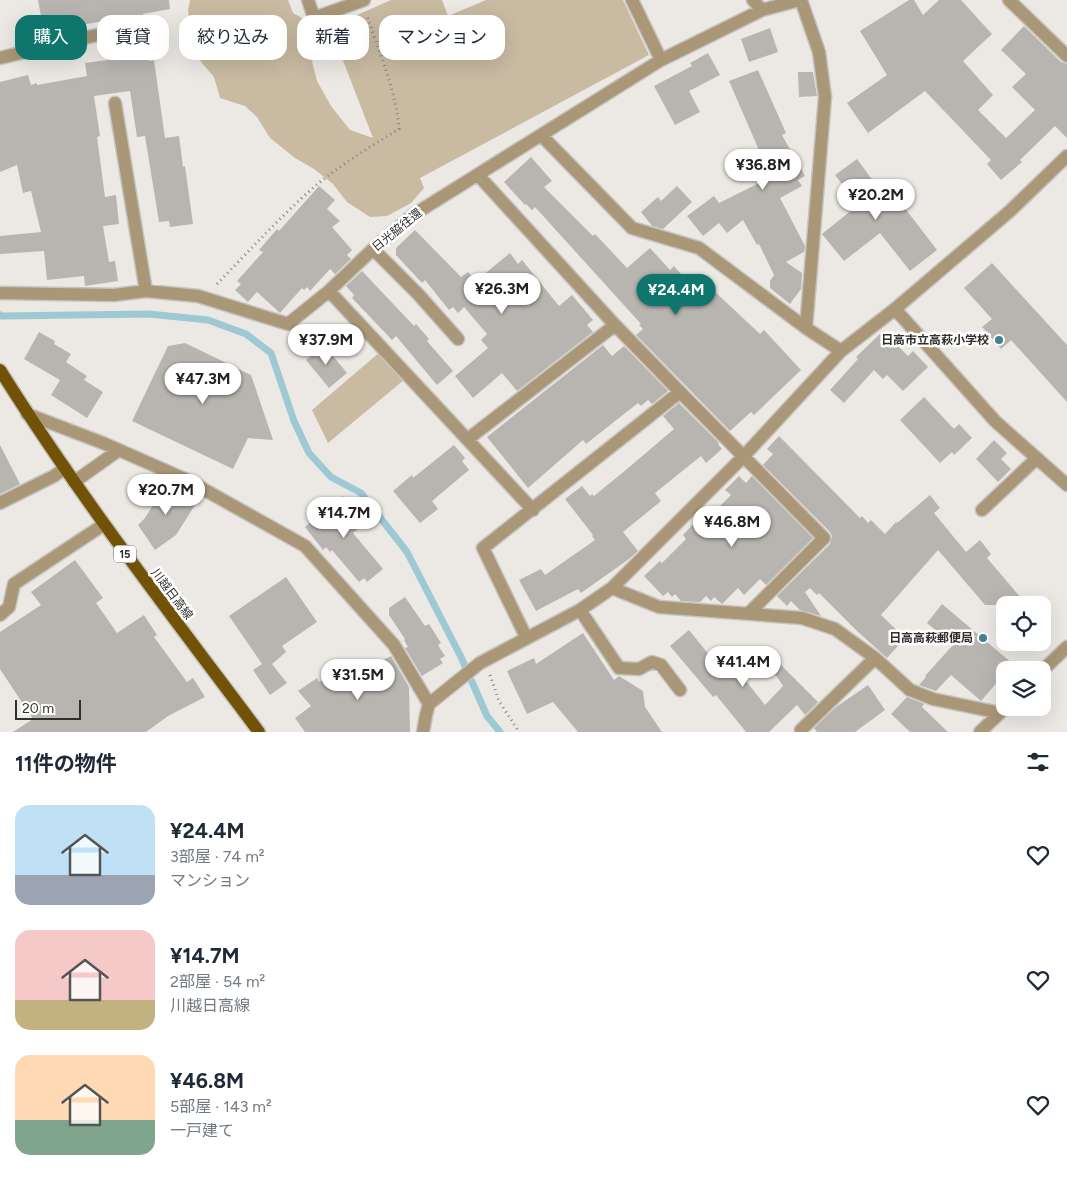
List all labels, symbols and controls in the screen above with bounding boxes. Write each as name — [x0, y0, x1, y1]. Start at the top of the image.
chip: 購入 — [15, 15, 87, 60]
chip: 賃貸 — [97, 15, 169, 60]
chip: 絞り込み — [179, 15, 287, 60]
chip: 新着 — [297, 15, 369, 60]
chip: マンション — [379, 15, 505, 60]
pin: ¥36.8M — [722, 148, 804, 191]
text: ¥36.8M — [735, 155, 791, 174]
pin: ¥20.2M — [835, 178, 917, 221]
text: ¥20.2M — [848, 185, 904, 204]
street label: 日光脇往還 — [369, 206, 425, 254]
pin: ¥26.3M — [461, 272, 543, 315]
pin: ¥24.4M — [635, 274, 717, 316]
text: ¥26.3M — [475, 279, 529, 298]
text: ¥24.4M — [648, 280, 704, 299]
pin: ¥37.9M — [285, 324, 367, 366]
text: ¥37.9M — [299, 330, 353, 349]
place label: 日高市立高萩小学校 — [881, 333, 989, 347]
marker: 日高市立高萩小学校 — [993, 334, 1005, 346]
pin: ¥47.3M — [162, 362, 244, 405]
text: ¥47.3M — [175, 369, 231, 388]
pin: ¥20.7M — [125, 474, 207, 516]
text: ¥20.7M — [138, 480, 194, 499]
pin: ¥14.7M — [303, 496, 385, 539]
text: ¥14.7M — [318, 503, 371, 522]
pin: ¥46.8M — [691, 506, 773, 548]
text: ¥46.8M — [704, 512, 760, 531]
road number: 15 — [114, 546, 136, 562]
street label: 川越日高線 — [148, 566, 196, 622]
map controls — [996, 596, 1051, 716]
button: locate — [996, 596, 1051, 651]
place label: 日高高萩郵便局 — [889, 631, 973, 645]
marker: 日高高萩郵便局 — [977, 632, 989, 644]
pin: ¥41.4M — [702, 646, 784, 688]
text: ¥41.4M — [716, 652, 770, 671]
pin: ¥31.5M — [317, 658, 399, 701]
button: layers — [996, 661, 1051, 716]
text: ¥31.5M — [332, 665, 384, 684]
scale bar — [15, 697, 81, 720]
text: 20 m — [22, 700, 54, 717]
icon: filters — [1024, 748, 1052, 776]
text: 11件の物件 — [15, 751, 117, 776]
text: ¥24.4M — [170, 818, 244, 843]
icon: home — [55, 825, 115, 885]
icon: heart — [1024, 841, 1052, 869]
text: 3部屋 · 74 m² — [170, 847, 265, 866]
text: マンション — [170, 871, 250, 890]
text: ¥14.7M — [170, 943, 240, 968]
icon: home — [55, 950, 115, 1010]
icon: heart — [1024, 966, 1052, 994]
text: 2部屋 · 54 m² — [170, 972, 265, 991]
text: 川越日高線 — [170, 996, 250, 1015]
text: ¥46.8M — [170, 1068, 244, 1093]
icon: home — [55, 1075, 115, 1135]
icon: heart — [1024, 1091, 1052, 1119]
text: 5部屋 · 143 m² — [170, 1097, 272, 1116]
text: 一戸建て — [170, 1121, 234, 1140]

